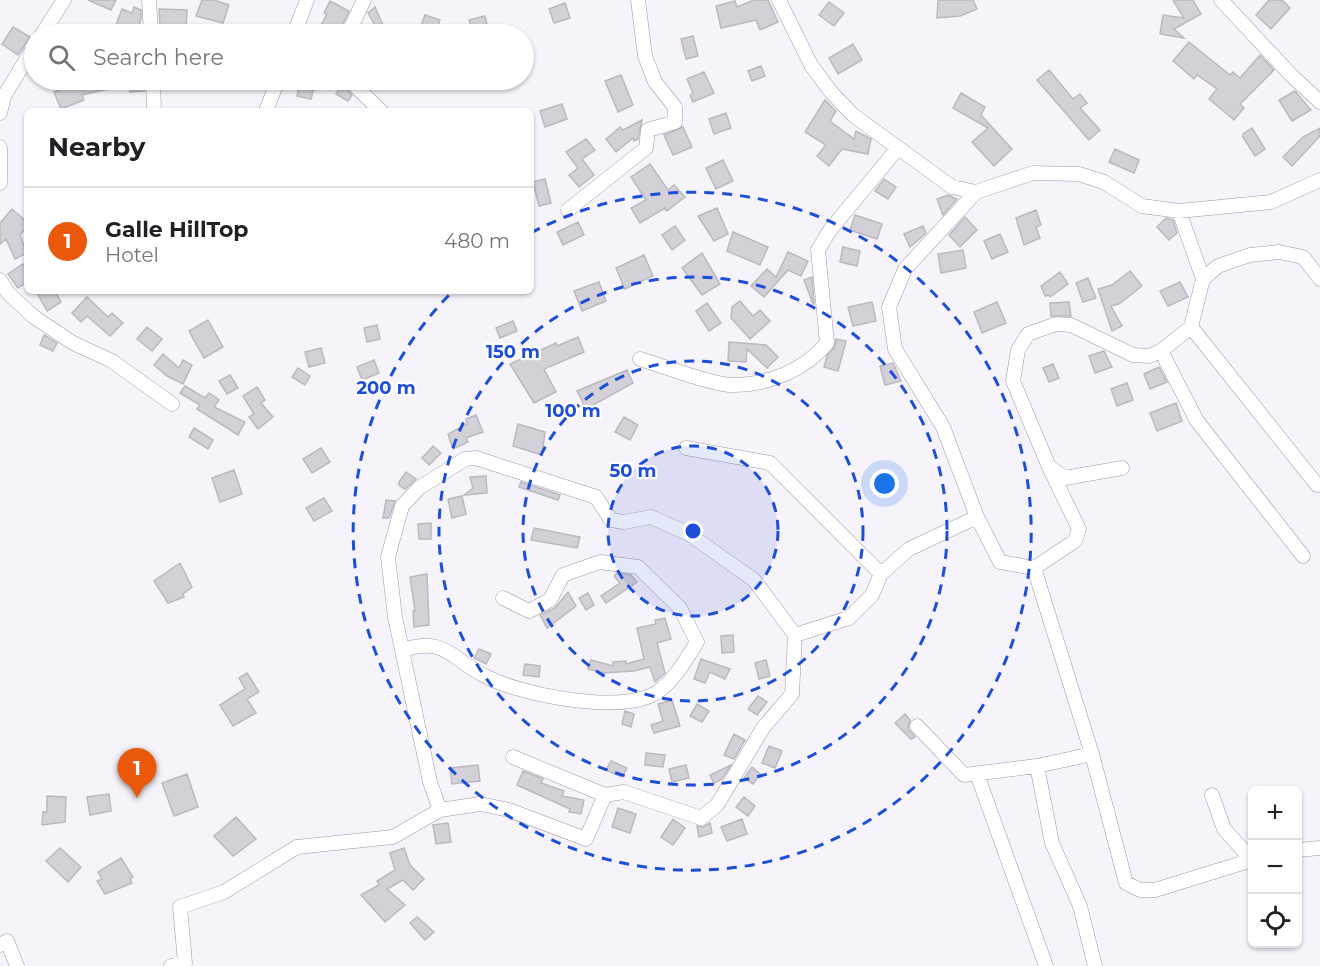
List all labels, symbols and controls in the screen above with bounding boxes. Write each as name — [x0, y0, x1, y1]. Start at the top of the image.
search box — [24, 24, 534, 90]
icon: search — [45, 41, 78, 74]
text: Search here — [93, 44, 224, 71]
text: Nearby — [48, 131, 145, 163]
text: Galle HillTop — [105, 216, 249, 243]
text: 1 — [64, 229, 71, 253]
text: 480 m — [444, 229, 510, 253]
text: Hotel — [105, 243, 159, 267]
text: 150 m — [486, 341, 540, 363]
text: 200 m — [356, 377, 416, 399]
text: 100 m — [545, 400, 601, 422]
text: 50 m — [610, 460, 656, 482]
your location — [870, 469, 899, 498]
centre of rings — [683, 521, 703, 541]
pin: 1 — [118, 748, 156, 798]
map controls — [1248, 786, 1302, 948]
button: + — [1248, 786, 1302, 840]
button: − — [1248, 840, 1302, 894]
button: locate — [1248, 894, 1302, 948]

